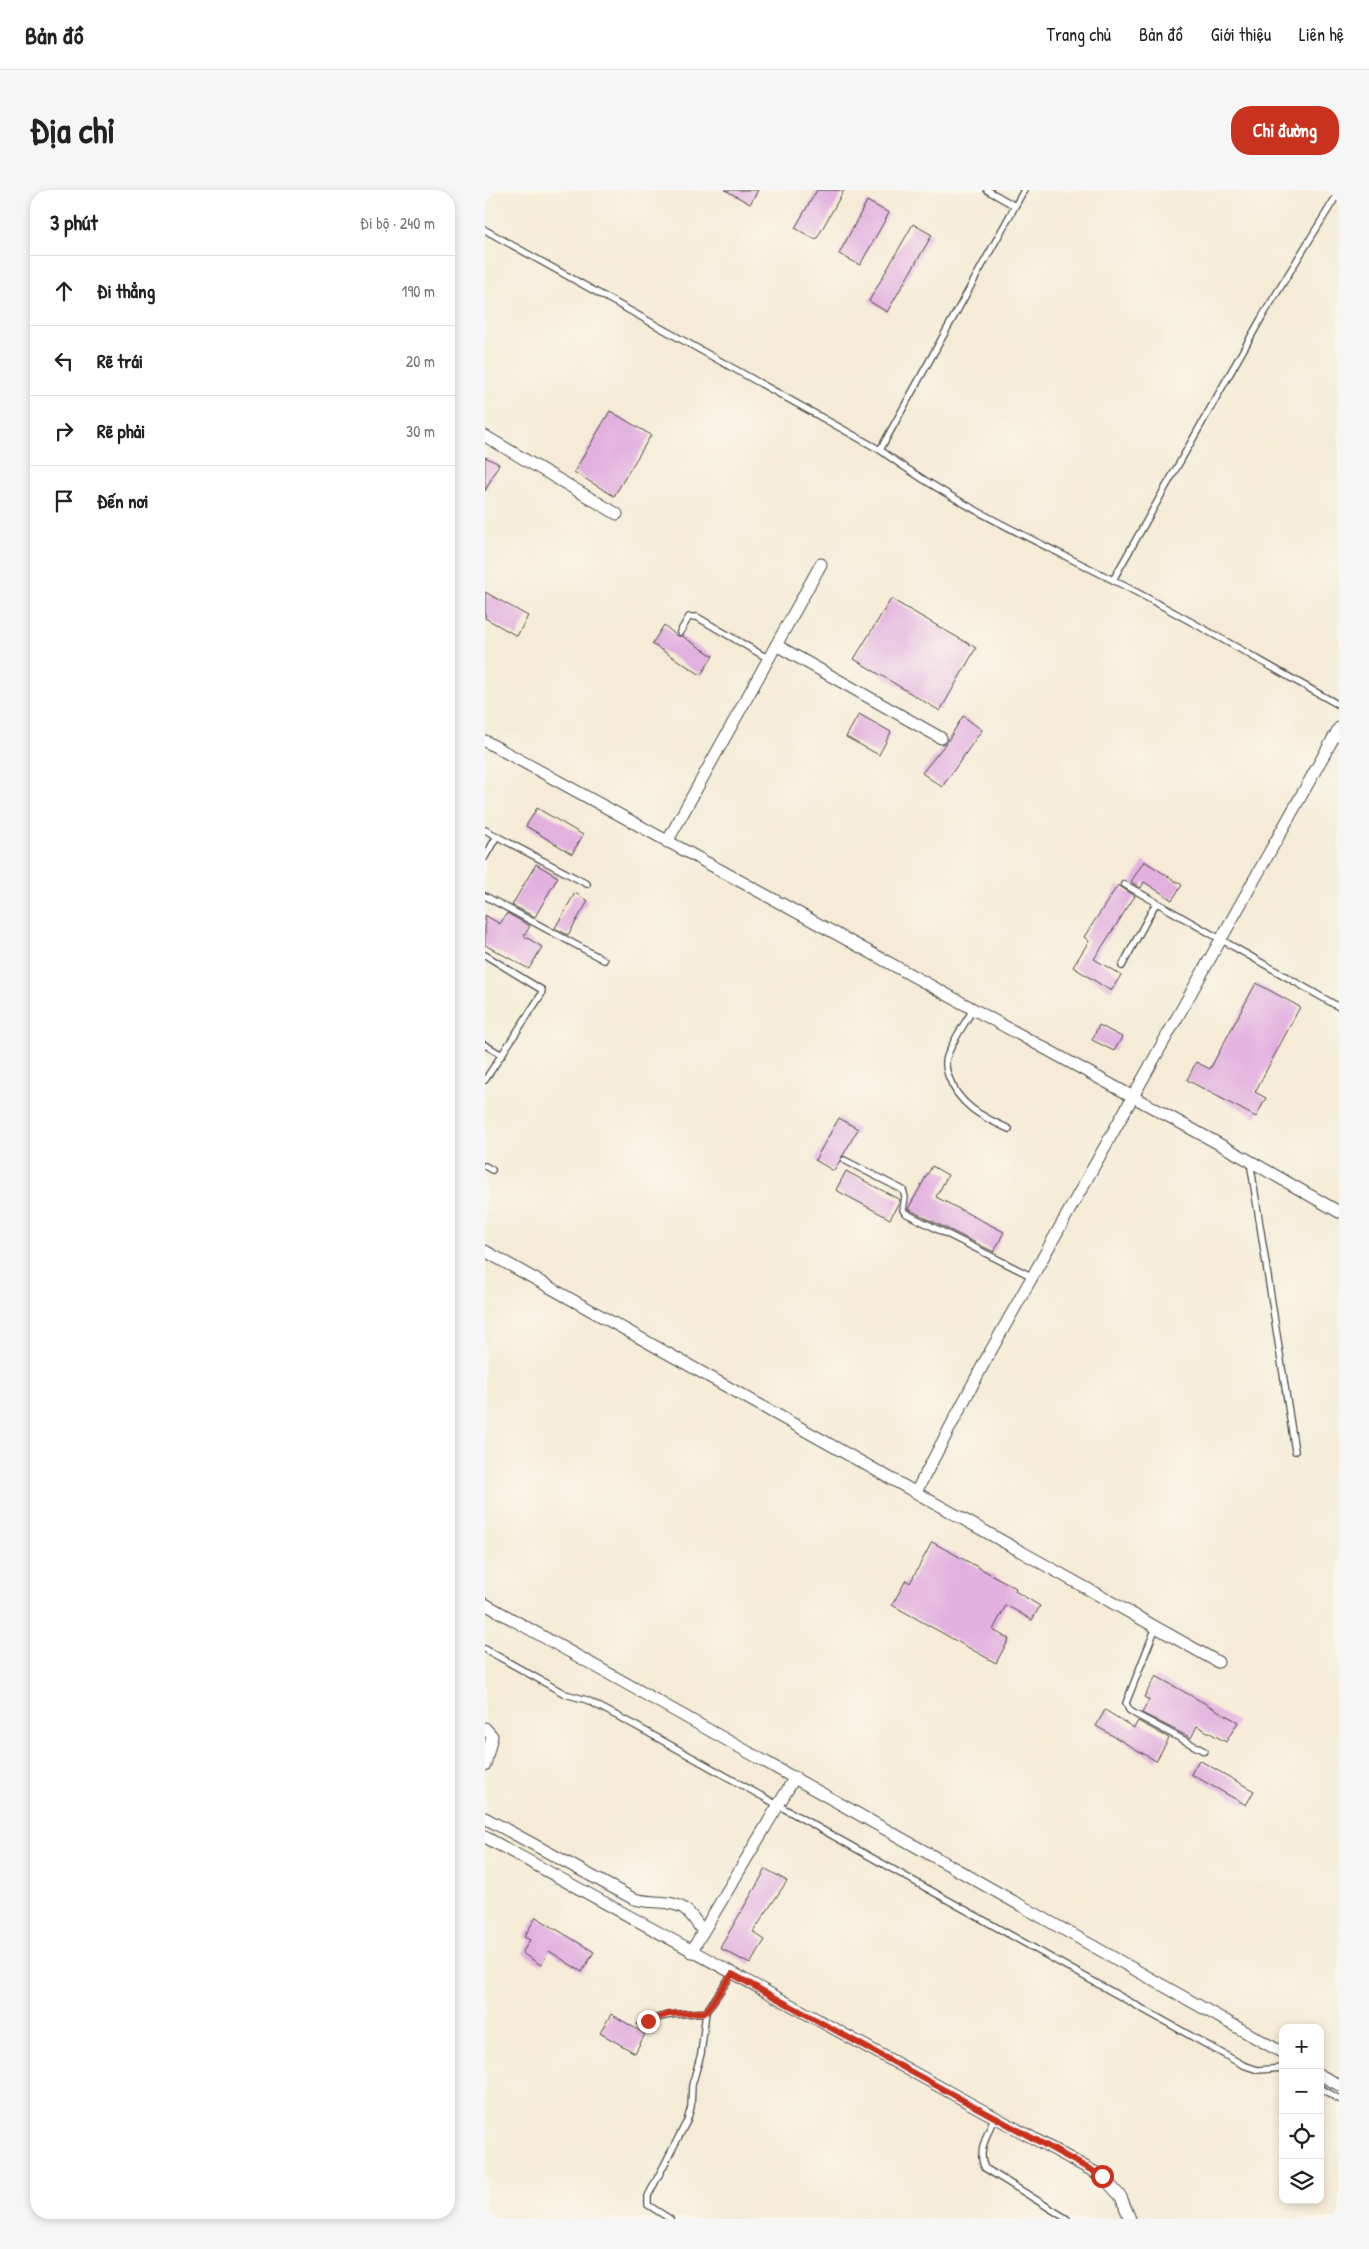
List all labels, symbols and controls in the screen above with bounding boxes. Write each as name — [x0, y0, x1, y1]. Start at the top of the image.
text: Bản đồ — [25, 19, 83, 51]
text: Trang chủ — [1047, 22, 1111, 47]
text: Bản đồ — [1139, 22, 1183, 47]
text: Giới thiệu — [1211, 22, 1271, 47]
text: Liên hệ — [1299, 22, 1344, 47]
button: Chỉ đường — [1231, 106, 1339, 155]
text: Địa chỉ — [30, 107, 115, 154]
text: 3 phút — [50, 208, 98, 237]
text: Đi bộ · 240 m — [360, 212, 435, 234]
icon: ahead — [50, 277, 78, 305]
text: Đi thẳng — [97, 278, 155, 304]
text: 190 m — [402, 280, 435, 302]
icon: left — [50, 347, 78, 375]
text: Rẽ trái — [97, 348, 143, 374]
text: 20 m — [406, 350, 435, 372]
icon: right — [50, 417, 78, 445]
text: Rẽ phải — [97, 418, 145, 444]
text: 30 m — [406, 420, 435, 442]
icon: arrive — [50, 487, 78, 515]
text: Đến nơi — [97, 488, 148, 514]
route end — [637, 2010, 660, 2033]
map controls — [1279, 2024, 1324, 2204]
button: + — [1279, 2024, 1324, 2069]
button: − — [1279, 2069, 1324, 2114]
button: locate — [1279, 2114, 1324, 2159]
button: layers — [1279, 2159, 1324, 2204]
route start — [1091, 2165, 1114, 2188]

